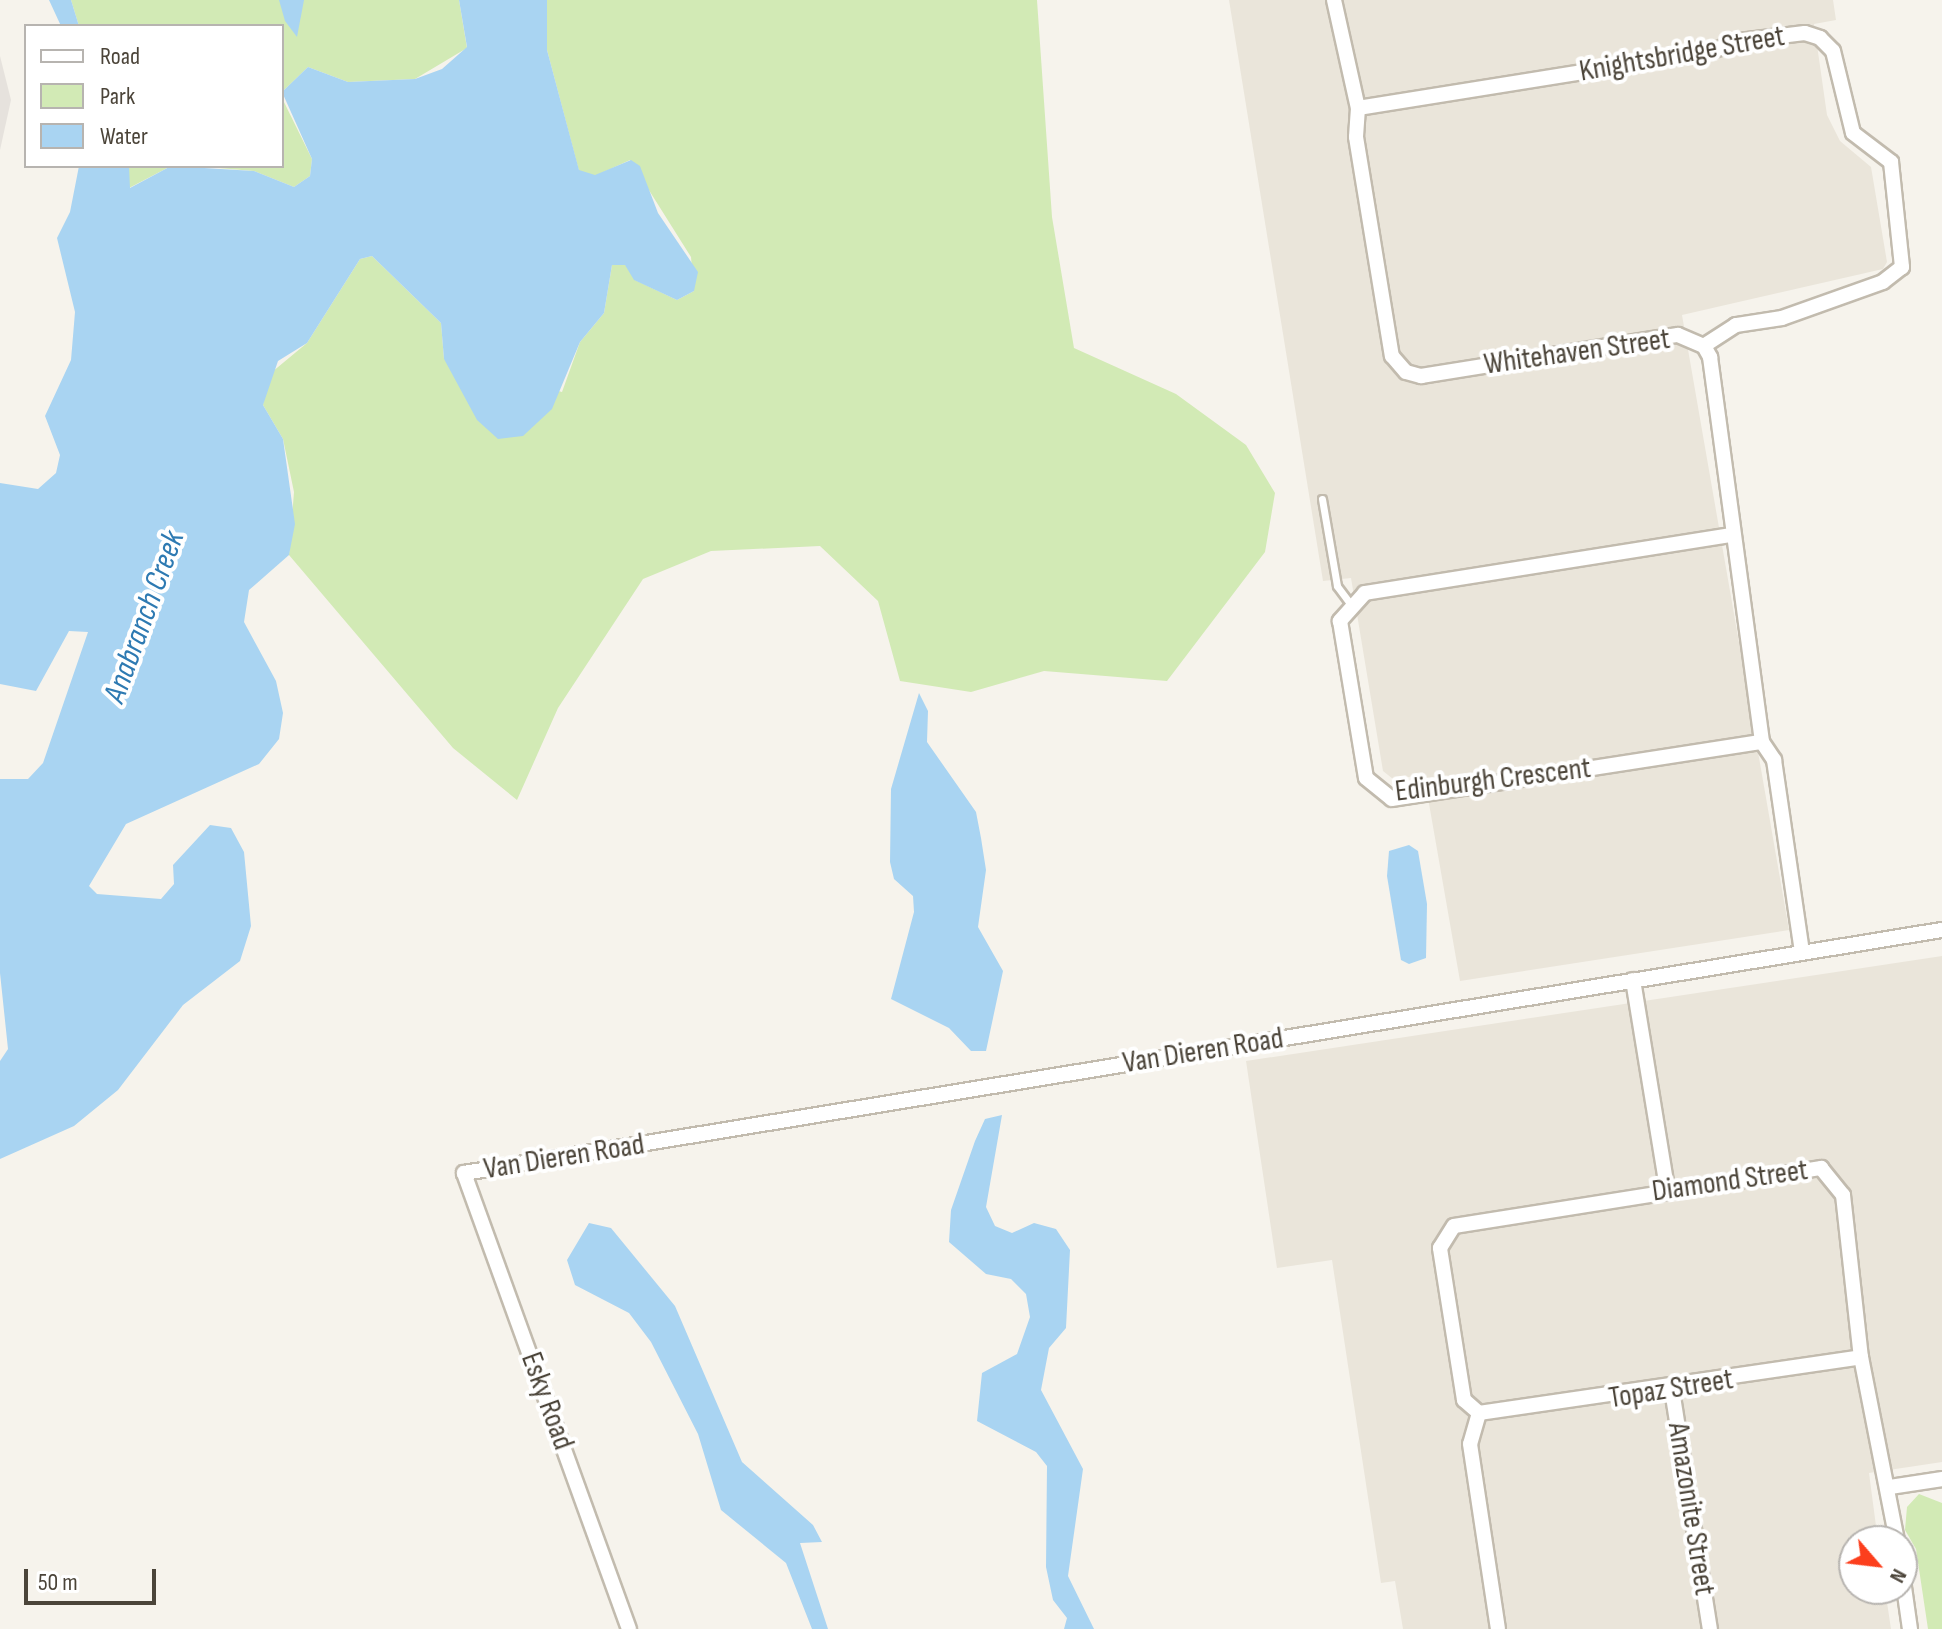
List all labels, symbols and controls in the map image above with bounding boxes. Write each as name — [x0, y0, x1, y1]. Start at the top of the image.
street label: Knightsbridge Street — [1577, 18, 1787, 90]
legend — [24, 24, 284, 168]
text: Road — [100, 42, 140, 71]
text: Park — [100, 82, 135, 111]
text: Water — [100, 122, 148, 151]
street label: Whitehaven Street — [1482, 321, 1672, 383]
water label: Anabranch Creek — [96, 526, 194, 708]
street label: Edinburgh Crescent — [1393, 750, 1593, 810]
street label: Van Dieren Road — [1120, 1021, 1286, 1081]
street label: Van Dieren Road — [481, 1127, 647, 1187]
street label: Diamond Street — [1650, 1152, 1810, 1210]
street label: Esky Road — [513, 1347, 581, 1455]
street label: Topaz Street — [1606, 1361, 1736, 1417]
street label: Amazonite Street — [1660, 1420, 1722, 1598]
north arrow — [1838, 1525, 1918, 1605]
scale bar — [28, 1553, 160, 1603]
text: N — [1883, 1564, 1913, 1587]
text: 50 m — [38, 1568, 78, 1597]

